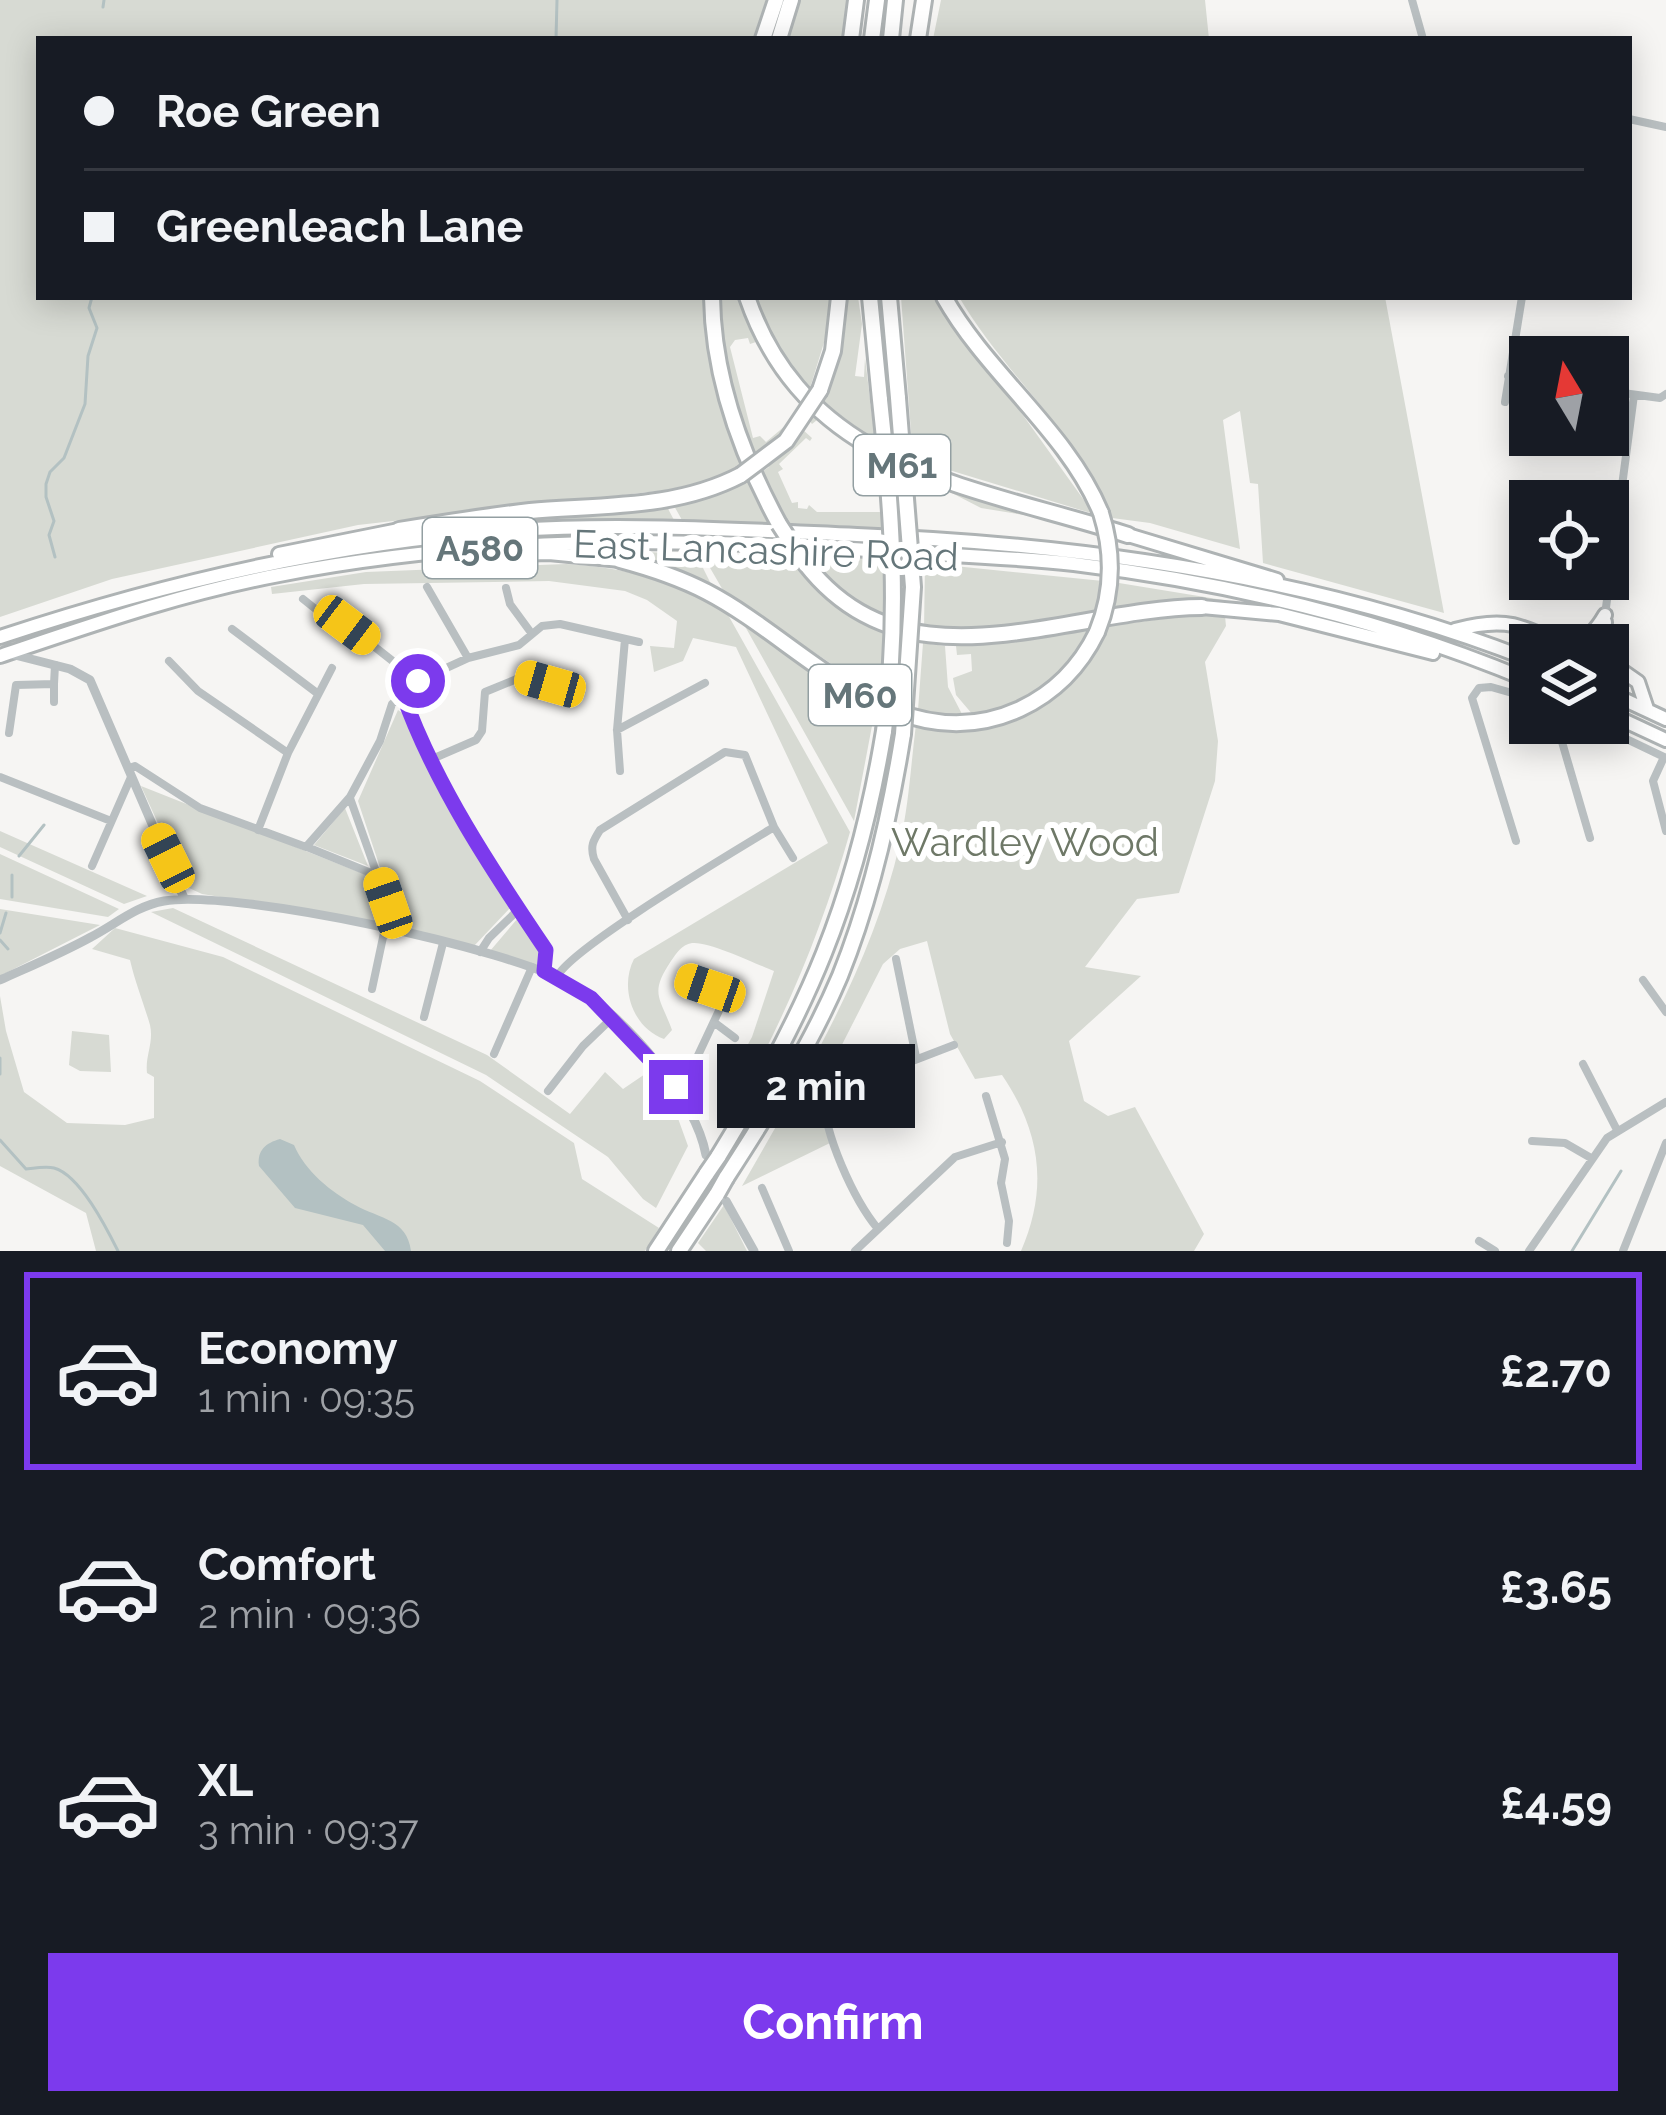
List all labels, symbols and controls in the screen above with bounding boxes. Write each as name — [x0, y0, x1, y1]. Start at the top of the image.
text: Roe Green — [156, 85, 381, 138]
text: Greenleach Lane — [156, 200, 524, 253]
north arrow — [1509, 336, 1629, 456]
map controls — [1509, 336, 1629, 744]
road number: M61 — [854, 435, 950, 495]
button: locate — [1509, 480, 1629, 600]
road number: A580 — [423, 518, 537, 578]
street label: East Lancashire Road — [572, 520, 960, 580]
car — [307, 589, 387, 661]
button: layers — [1509, 624, 1629, 744]
route start — [391, 654, 445, 708]
car — [510, 657, 590, 711]
road number: M60 — [809, 665, 911, 725]
car — [136, 818, 200, 898]
park label: Wardley Wood — [891, 819, 1159, 865]
car — [359, 863, 417, 943]
car — [670, 959, 750, 1017]
callout: 2 min — [718, 1045, 916, 1129]
route end — [649, 1060, 703, 1114]
text: 2 min — [765, 1063, 867, 1109]
icon: car — [54, 1317, 162, 1425]
text: Economy — [198, 1322, 398, 1375]
text: £2.70 — [1500, 1345, 1612, 1398]
text: 1 min · 09:35 — [198, 1375, 415, 1421]
icon: car — [54, 1533, 162, 1641]
text: Comfort — [198, 1538, 376, 1591]
text: £3.65 — [1500, 1561, 1612, 1614]
text: 2 min · 09:36 — [198, 1591, 421, 1637]
icon: car — [54, 1749, 162, 1857]
text: XL — [198, 1754, 253, 1807]
text: £4.59 — [1500, 1777, 1612, 1830]
text: 3 min · 09:37 — [198, 1807, 419, 1853]
button: Confirm — [48, 1953, 1618, 2091]

